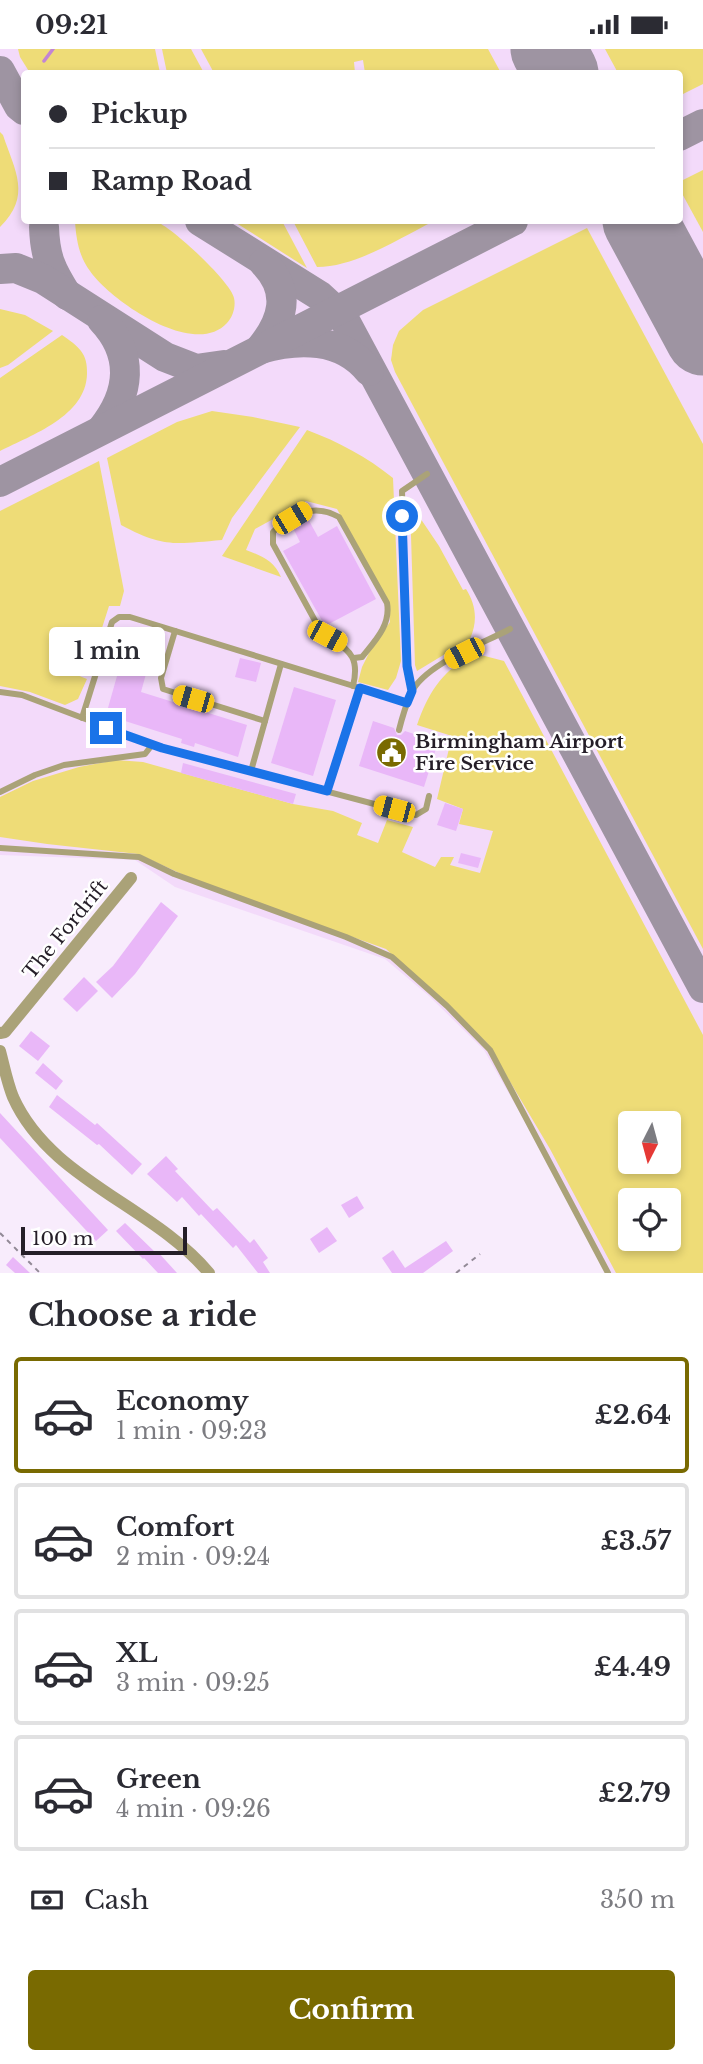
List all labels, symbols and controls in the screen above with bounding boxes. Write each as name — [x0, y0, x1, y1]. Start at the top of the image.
text: 09:21 — [35, 9, 108, 41]
text: Pickup — [91, 98, 188, 130]
text: Ramp Road — [91, 165, 252, 197]
car — [269, 498, 316, 538]
route start — [386, 500, 418, 532]
car — [304, 617, 351, 655]
callout: 1 min — [48, 627, 164, 675]
car — [441, 634, 488, 672]
text: 1 min — [74, 637, 140, 665]
car — [170, 683, 217, 715]
route end — [90, 712, 122, 744]
place label: Birmingham Airport Fire Service — [415, 730, 624, 775]
public building icon: Birmingham Airport Fire Service — [375, 735, 409, 769]
car — [371, 793, 418, 825]
street label: The Fordrift — [18, 874, 113, 984]
north arrow — [618, 1111, 681, 1174]
map controls — [618, 1111, 681, 1251]
button: locate — [618, 1188, 681, 1251]
scale bar — [21, 1224, 187, 1256]
text: 100 m — [32, 1227, 93, 1250]
text: Choose a ride — [28, 1295, 257, 1335]
icon: car — [32, 1384, 95, 1447]
text: Economy — [116, 1385, 249, 1417]
text: £2.64 — [594, 1399, 671, 1431]
text: 1 min · 09:23 — [116, 1417, 267, 1445]
icon: car — [32, 1510, 95, 1573]
text: Comfort — [116, 1511, 234, 1543]
text: £3.57 — [600, 1525, 671, 1557]
text: 2 min · 09:24 — [116, 1543, 270, 1571]
icon: car — [32, 1636, 95, 1699]
text: XL — [116, 1637, 158, 1669]
text: £4.49 — [594, 1651, 671, 1683]
text: 3 min · 09:25 — [116, 1669, 270, 1697]
icon: car — [32, 1762, 95, 1825]
text: Green — [116, 1763, 201, 1795]
text: £2.79 — [598, 1777, 671, 1809]
text: 4 min · 09:26 — [116, 1795, 271, 1823]
icon: cash — [28, 1881, 66, 1919]
text: Cash — [84, 1884, 149, 1916]
text: 350 m — [600, 1886, 675, 1914]
button: Confirm — [28, 1970, 675, 2050]

